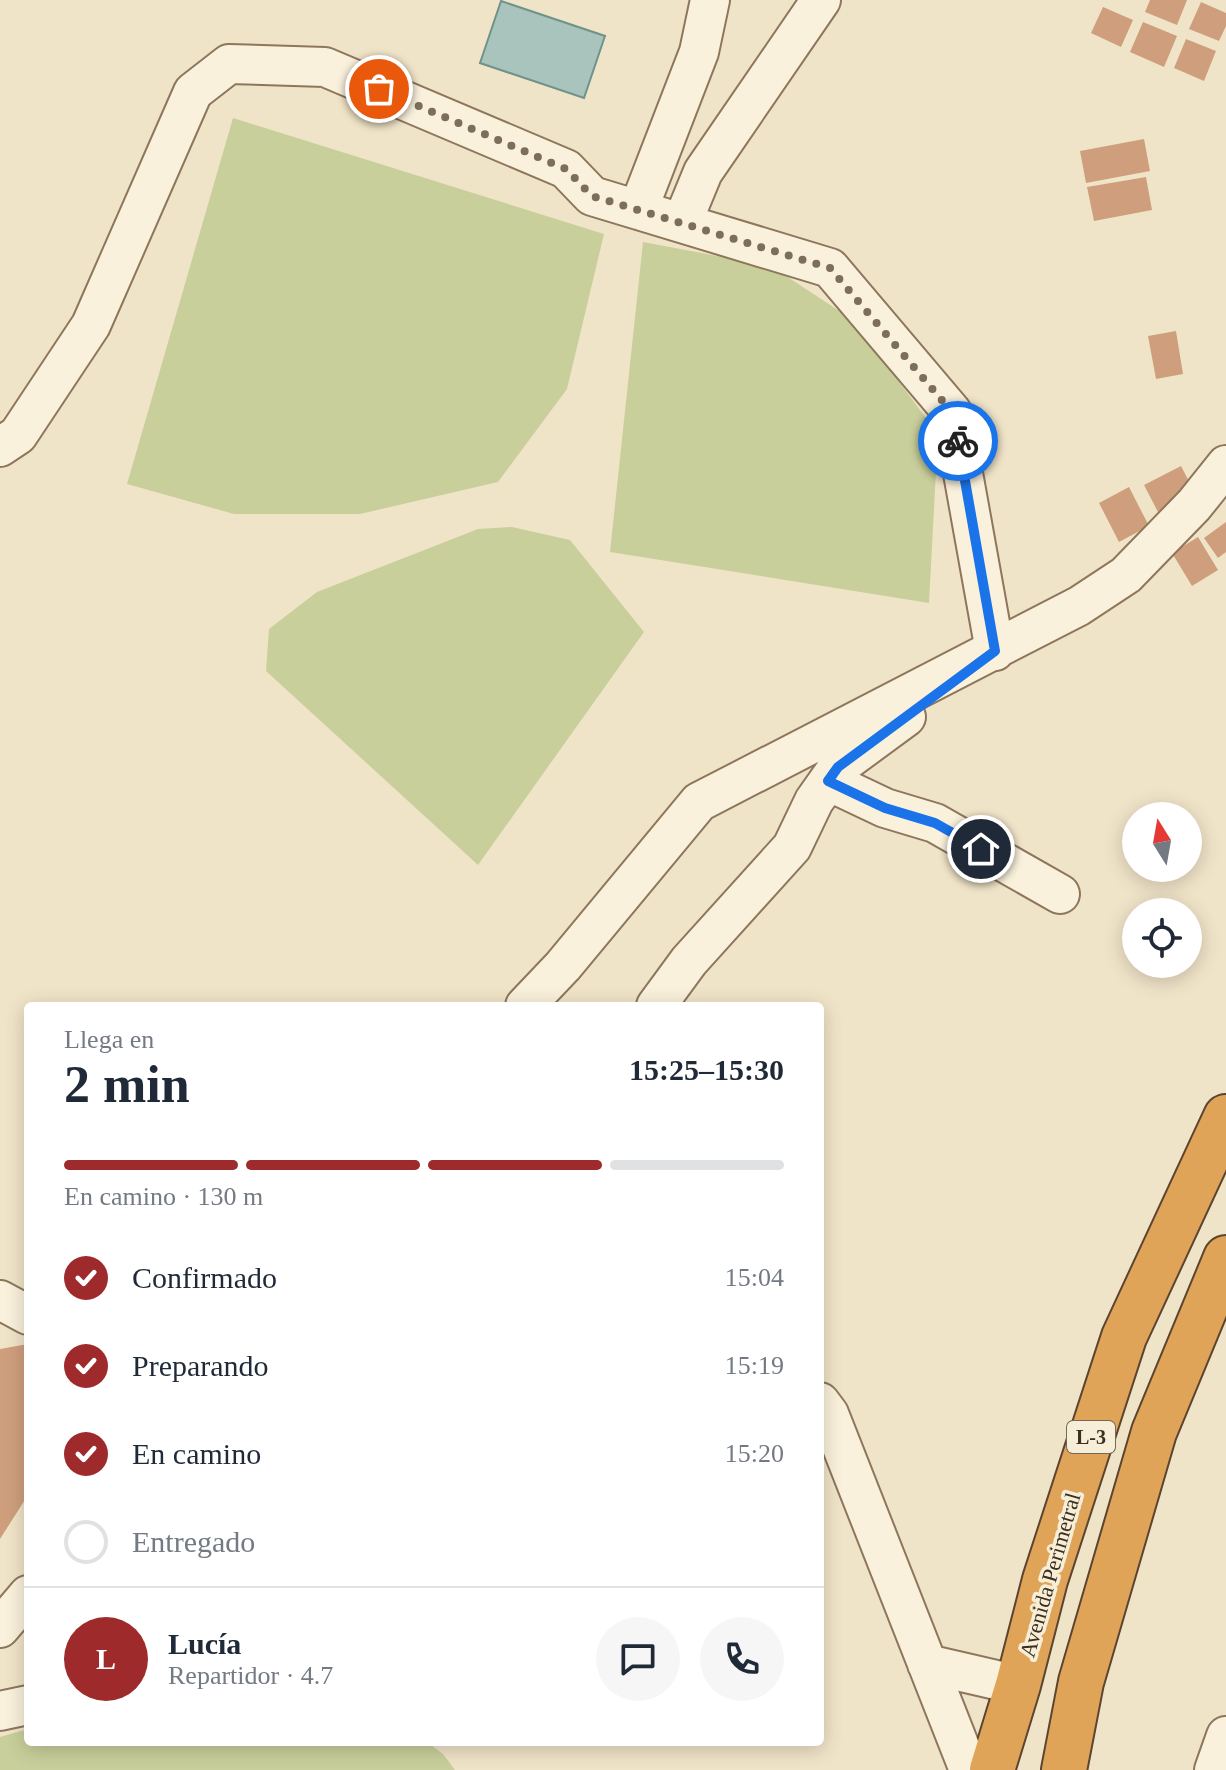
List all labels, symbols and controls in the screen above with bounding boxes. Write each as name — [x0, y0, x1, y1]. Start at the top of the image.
pin — [345, 55, 413, 123]
icon: bag — [357, 67, 401, 111]
courier — [918, 401, 998, 481]
icon: bike — [936, 419, 980, 463]
north arrow — [1122, 802, 1202, 882]
map controls — [1122, 802, 1202, 978]
pin — [947, 815, 1015, 883]
icon: home — [959, 827, 1003, 871]
button: locate — [1122, 898, 1202, 978]
text: Llega en — [64, 1025, 154, 1054]
text: 15:25–15:30 — [629, 1053, 784, 1086]
text: 2 min — [64, 1056, 190, 1113]
text: En camino · 130 m — [64, 1182, 263, 1211]
icon: check — [64, 1256, 108, 1300]
text: Confirmado — [132, 1261, 277, 1294]
text: 15:04 — [725, 1263, 784, 1292]
icon: check — [64, 1344, 108, 1388]
text: Preparando — [132, 1349, 269, 1382]
text: 15:19 — [725, 1351, 784, 1380]
road number: L-3 — [1067, 1421, 1115, 1453]
icon: check — [64, 1432, 108, 1476]
text: En camino — [132, 1437, 261, 1470]
text: 15:20 — [725, 1439, 784, 1468]
street label: Avenida Perimetral — [1015, 1490, 1085, 1660]
text: Entregado — [132, 1525, 255, 1558]
button: chat — [596, 1617, 680, 1701]
button: phone — [700, 1617, 784, 1701]
text: Lucía — [168, 1627, 241, 1660]
text: L — [96, 1642, 116, 1675]
text: Repartidor · 4.7 — [168, 1661, 333, 1690]

